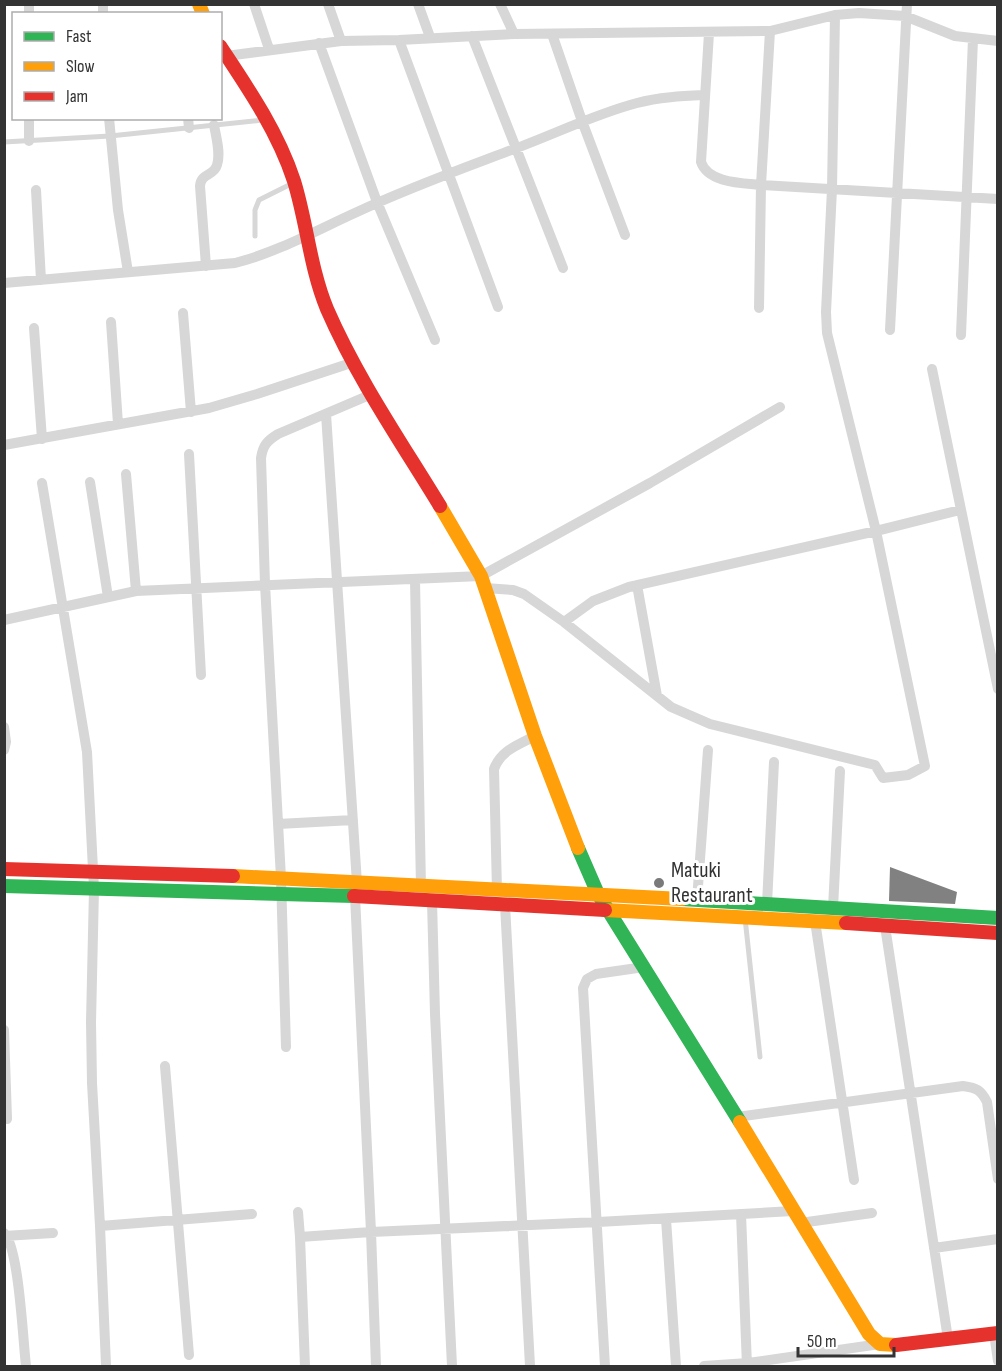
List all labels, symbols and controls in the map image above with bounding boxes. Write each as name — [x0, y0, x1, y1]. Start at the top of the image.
legend — [12, 12, 222, 120]
text: Fast — [66, 26, 92, 47]
text: Slow — [66, 56, 95, 77]
text: Jam — [65, 86, 88, 107]
place label: Matuki Restaurant — [671, 857, 753, 909]
marker: Matuki Restaurant — [652, 876, 666, 890]
scale bar — [798, 1320, 894, 1358]
text: 50 m — [807, 1331, 837, 1352]

